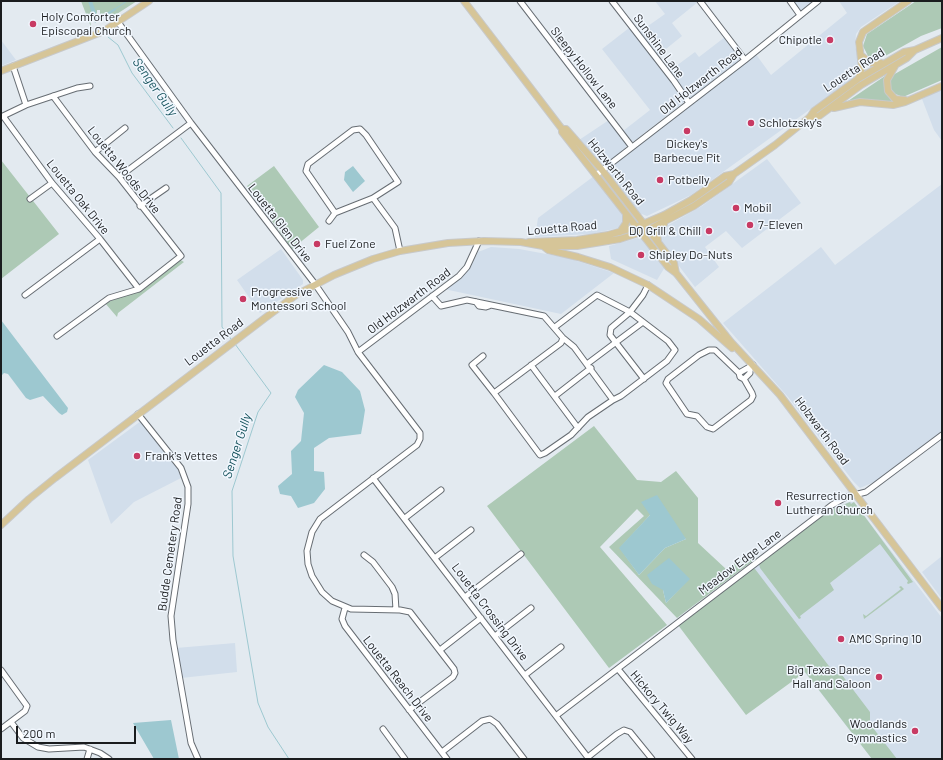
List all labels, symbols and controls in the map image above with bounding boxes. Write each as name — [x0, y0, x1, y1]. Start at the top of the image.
place label: Holy Comforter Episcopal Church — [41, 10, 132, 38]
street label: Sunshine Lane — [630, 11, 688, 81]
marker: Holy Comforter Episcopal Church — [28, 19, 38, 29]
street label: Sleepy Hollow Lane — [548, 24, 620, 112]
place label: Chipotle — [779, 33, 822, 47]
marker: Chipotle — [825, 35, 835, 45]
street label: Old Holzwarth Road — [657, 44, 745, 118]
street label: Louetta Road — [821, 45, 887, 95]
water label: Senger Gully — [129, 55, 181, 119]
place label: Schlotzsky's — [759, 116, 822, 130]
marker: Schlotzsky's — [746, 118, 756, 128]
street label: Louetta Woods Drive — [84, 124, 164, 216]
marker: Dickey's Barbecue Pit — [682, 126, 692, 136]
street label: Holzwarth Road — [585, 136, 647, 208]
place label: Dickey's Barbecue Pit — [654, 137, 720, 165]
street label: Louetta Oak Drive — [43, 157, 113, 237]
place label: Potbelly — [668, 173, 710, 187]
marker: Potbelly — [655, 175, 665, 185]
street label: Louetta Glen Drive — [245, 181, 315, 265]
place label: Mobil — [744, 201, 771, 215]
marker: Mobil — [731, 203, 741, 213]
street label: Louetta Road — [527, 218, 597, 238]
place label: 7-Eleven — [758, 218, 803, 232]
marker: 7-Eleven — [745, 220, 755, 230]
place label: DQ Grill & Chill — [629, 224, 701, 238]
marker: DQ Grill & Chill — [704, 226, 714, 236]
place label: Fuel Zone — [325, 237, 376, 251]
marker: Fuel Zone — [312, 239, 322, 249]
place label: Shipley Do-Nuts — [649, 248, 732, 262]
marker: Shipley Do-Nuts — [636, 250, 646, 260]
street label: Old Holzwarth Road — [364, 265, 454, 337]
place label: Progressive Montessori School — [251, 285, 346, 313]
marker: Progressive Montessori School — [238, 294, 248, 304]
street label: Louetta Road — [182, 315, 246, 369]
street label: Holzwarth Road — [792, 394, 852, 468]
water label: Senger Gully — [219, 411, 255, 481]
place label: Frank's Vettes — [145, 449, 217, 463]
marker: Frank's Vettes — [132, 451, 142, 461]
place label: Resurrection Lutheran Church — [786, 489, 873, 517]
street label: Budde Cemetery Road — [155, 496, 185, 612]
marker: Resurrection Lutheran Church — [773, 498, 783, 508]
street label: Meadow Edge Lane — [696, 526, 784, 598]
street label: Louetta Crossing Drive — [449, 561, 531, 663]
place label: AMC Spring 10 — [849, 632, 922, 646]
street label: Louetta Reach Drive — [360, 633, 436, 725]
marker: AMC Spring 10 — [836, 634, 846, 644]
place label: Big Texas Dance Hall and Saloon — [787, 663, 871, 691]
street label: Hickory Twig Way — [627, 668, 697, 746]
marker: Big Texas Dance Hall and Saloon — [874, 672, 884, 682]
place label: Woodlands Gymnastics — [846, 717, 907, 745]
scale bar — [18, 718, 138, 744]
text: 200 m — [23, 726, 55, 740]
marker: Woodlands Gymnastics — [910, 726, 920, 736]

